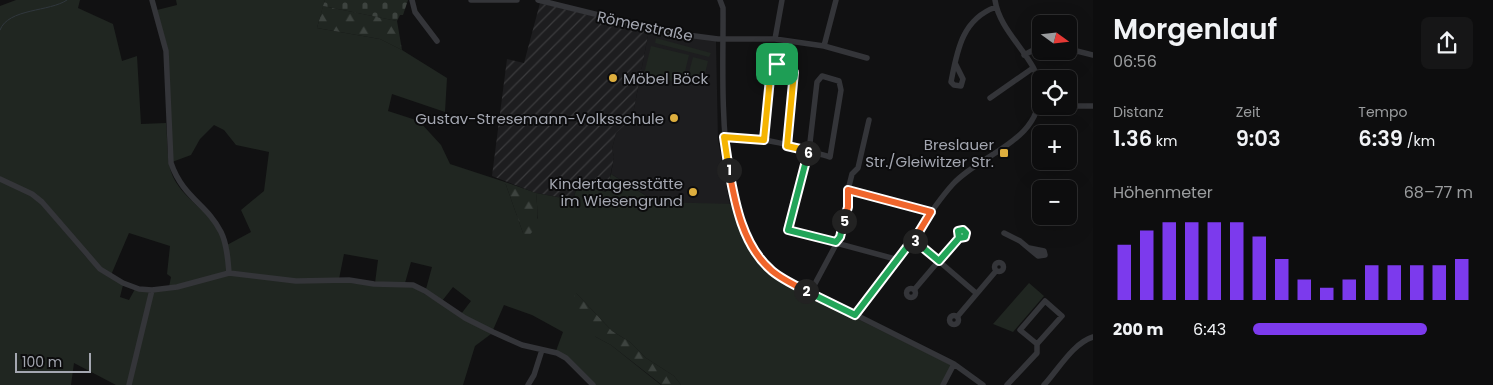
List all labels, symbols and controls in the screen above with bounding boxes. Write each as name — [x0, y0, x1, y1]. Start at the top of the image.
street label: Römerstraße — [595, 6, 695, 46]
text: Morgenlauf — [1113, 10, 1277, 49]
north arrow — [1032, 15, 1078, 60]
map controls — [1032, 15, 1077, 225]
button: share — [1421, 17, 1473, 69]
pin — [756, 43, 798, 85]
icon: arrive — [763, 50, 791, 78]
text: 06:56 — [1113, 50, 1157, 73]
place label: Möbel Böck — [623, 68, 709, 89]
button: locate — [1032, 70, 1077, 115]
marker: Möbel Böck — [607, 72, 619, 84]
text: Distanz — [1113, 102, 1164, 122]
text: Zeit — [1236, 102, 1260, 122]
text: Tempo — [1358, 102, 1407, 122]
place label: Gustav-Stresemann-Volksschule — [415, 108, 664, 129]
marker: Gustav-Stresemann-Volksschule — [668, 112, 680, 124]
text: 1.36 — [1113, 124, 1152, 153]
text: 9:03 — [1236, 124, 1280, 153]
text: 6:39 — [1358, 124, 1403, 153]
button: + — [1032, 125, 1077, 170]
text: km — [1152, 131, 1177, 151]
text: /km — [1403, 131, 1435, 151]
place label: Breslauer Str./Gleiwitzer Str. — [865, 134, 994, 172]
pin: 6 — [796, 140, 820, 166]
text: 6 — [804, 143, 813, 163]
marker: Breslauer Str./Gleiwitzer Str. — [998, 147, 1010, 159]
pin: 1 — [716, 158, 742, 182]
text: 1 — [727, 160, 732, 180]
place label: Kindertagesstätte im Wiesengrund — [549, 173, 683, 211]
button: − — [1032, 180, 1077, 225]
text: Höhenmeter — [1113, 181, 1213, 204]
text: 68–77 m — [1404, 181, 1473, 204]
marker: Kindertagesstätte im Wiesengrund — [687, 186, 699, 198]
pin: 5 — [832, 208, 856, 234]
text: 5 — [840, 211, 849, 231]
pin: 3 — [902, 228, 928, 254]
text: 3 — [911, 231, 920, 251]
pin: 2 — [794, 278, 818, 304]
text: 2 — [803, 281, 811, 301]
text: 200 m — [1113, 318, 1163, 341]
text: 6:43 — [1193, 318, 1226, 341]
scale bar — [15, 350, 91, 373]
text: 100 m — [22, 352, 62, 372]

